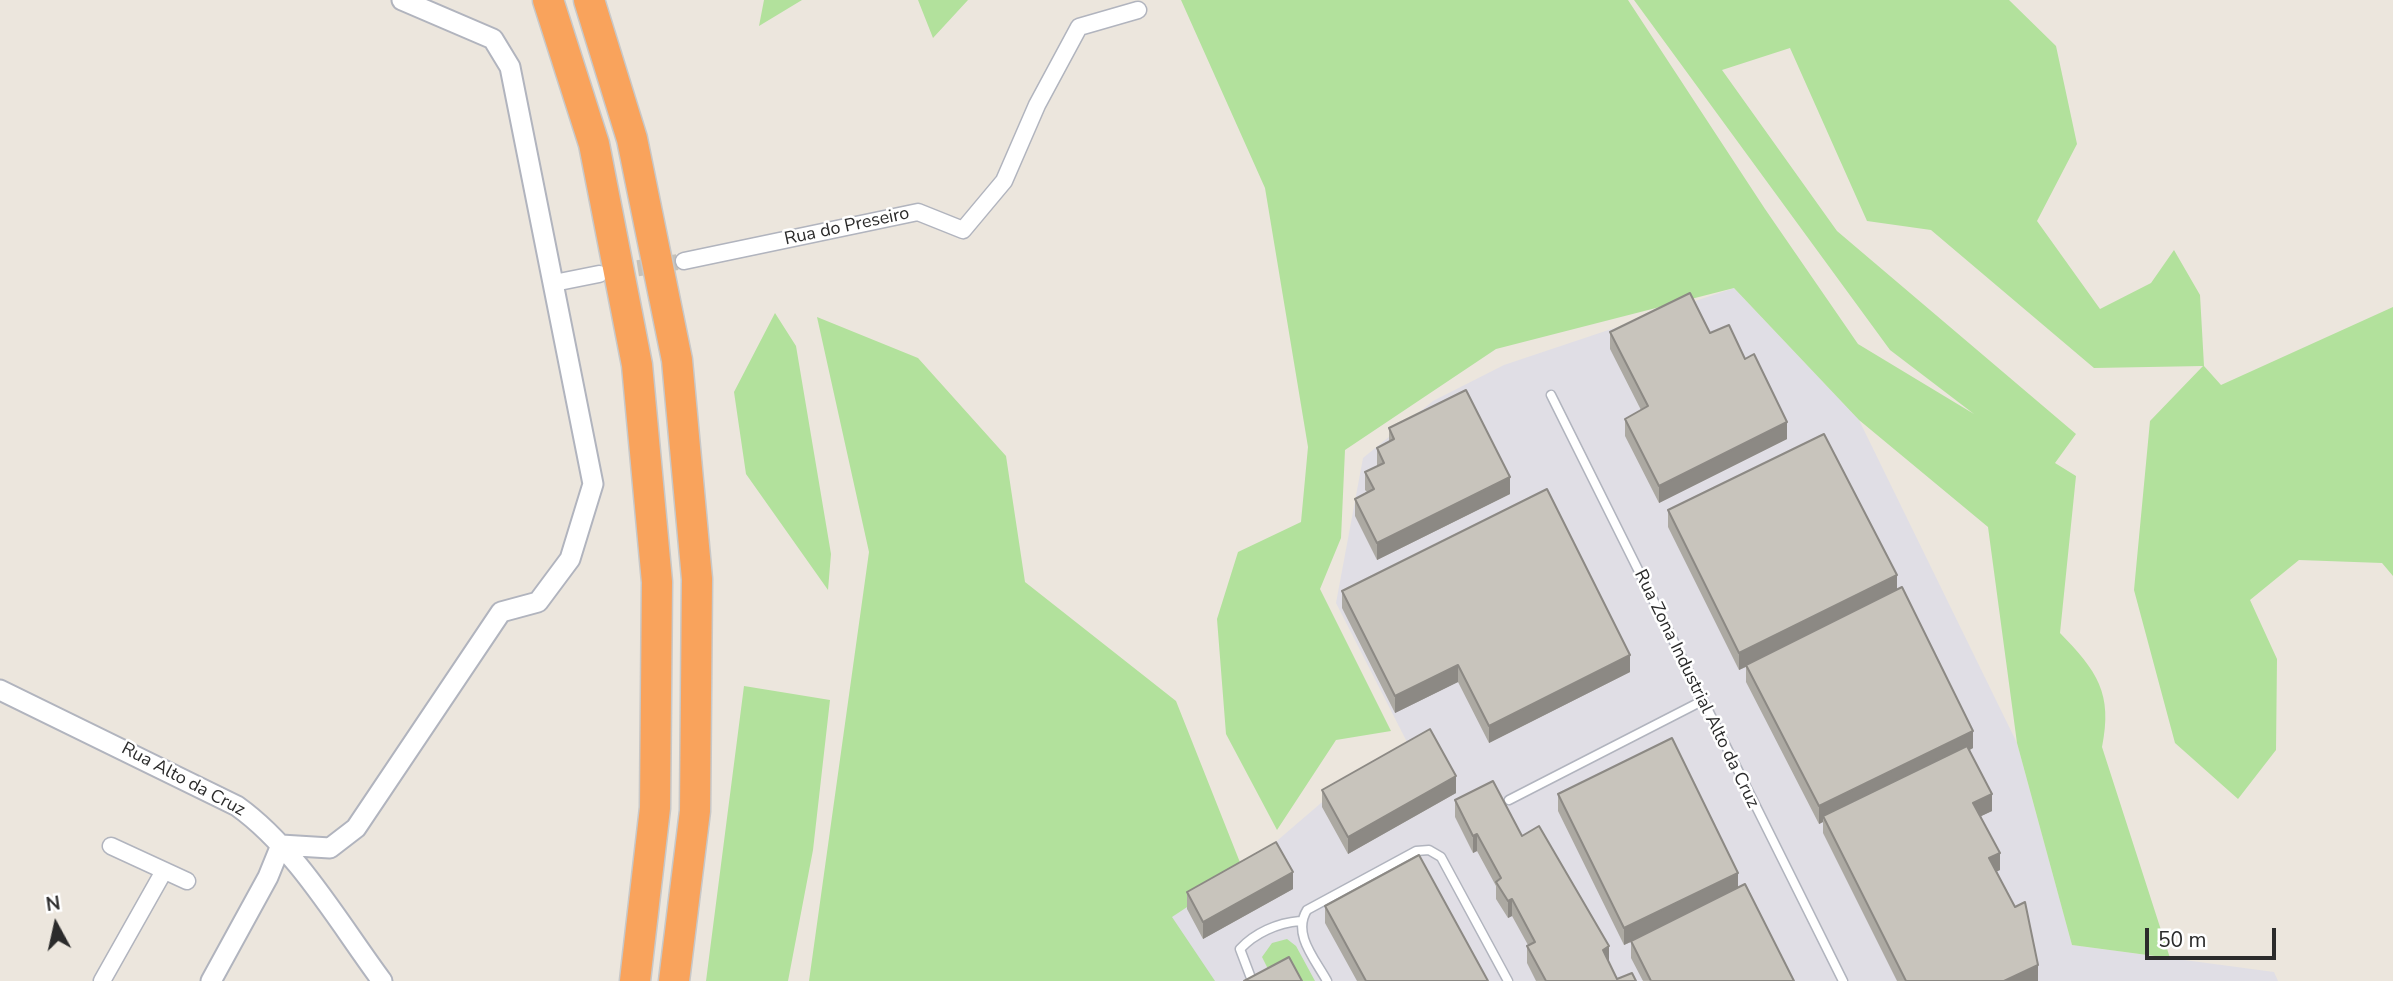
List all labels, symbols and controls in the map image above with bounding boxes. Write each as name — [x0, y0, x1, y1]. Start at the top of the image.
street label: Rua do Preseiro — [782, 203, 912, 251]
street label: Rua Zona Industrial Alto da Cruz — [1629, 566, 1763, 812]
street label: Rua Alto da Cruz — [117, 738, 249, 822]
north arrow — [21, 890, 91, 960]
text: N — [44, 890, 62, 918]
scale bar — [2148, 914, 2279, 958]
text: 50 m — [2158, 926, 2207, 954]

